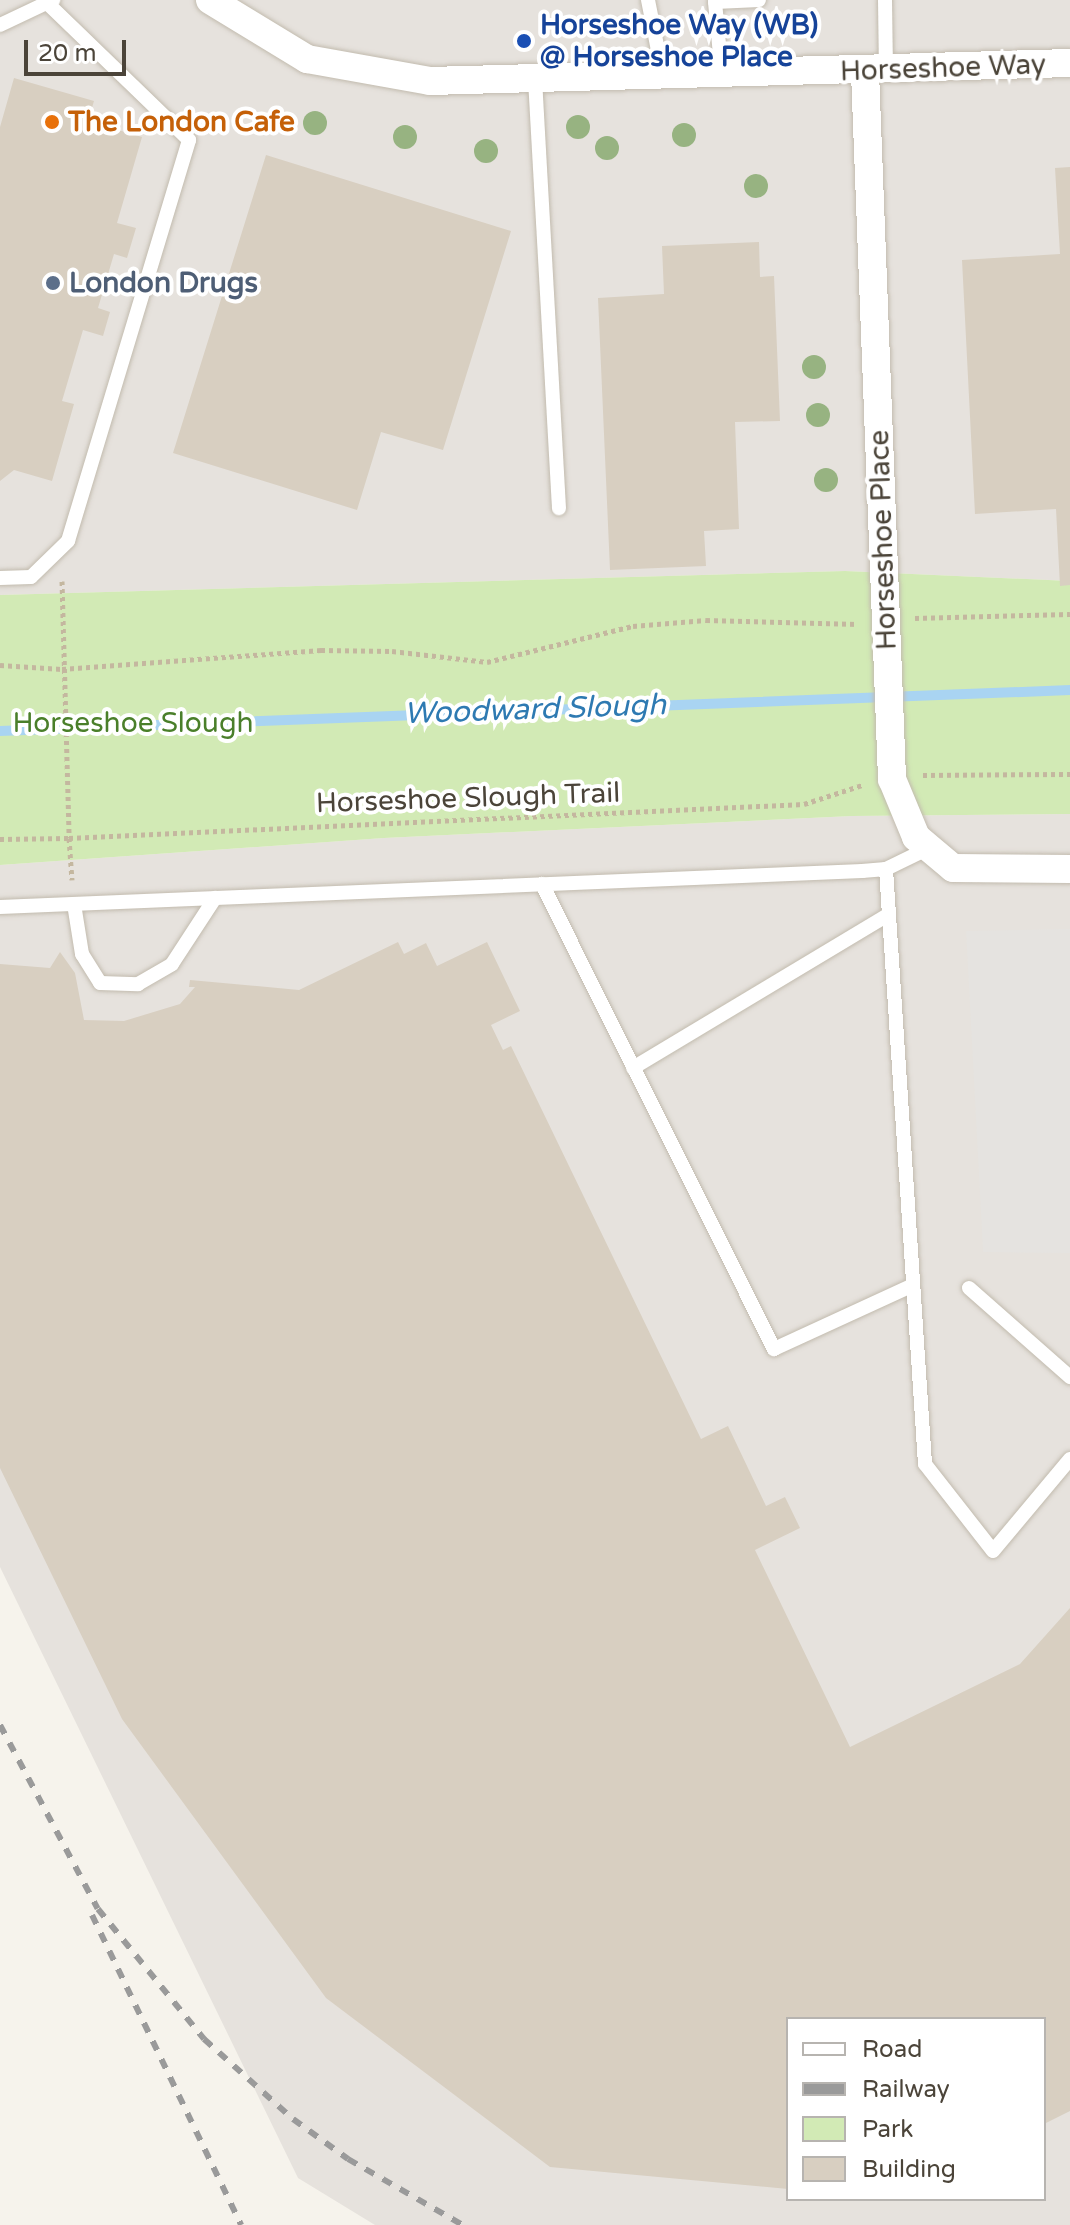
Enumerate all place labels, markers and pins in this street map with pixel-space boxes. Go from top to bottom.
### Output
place label: Horseshoe Way (WB) @ Horseshoe Place [540,8,818,74]
marker: Horseshoe Way (WB) @ Horseshoe Place [515,32,533,50]
place label: The London Cafe [68,105,295,139]
marker: The London Cafe [43,113,61,131]
place label: London Drugs [69,266,258,300]
marker: London Drugs [44,274,62,292]

